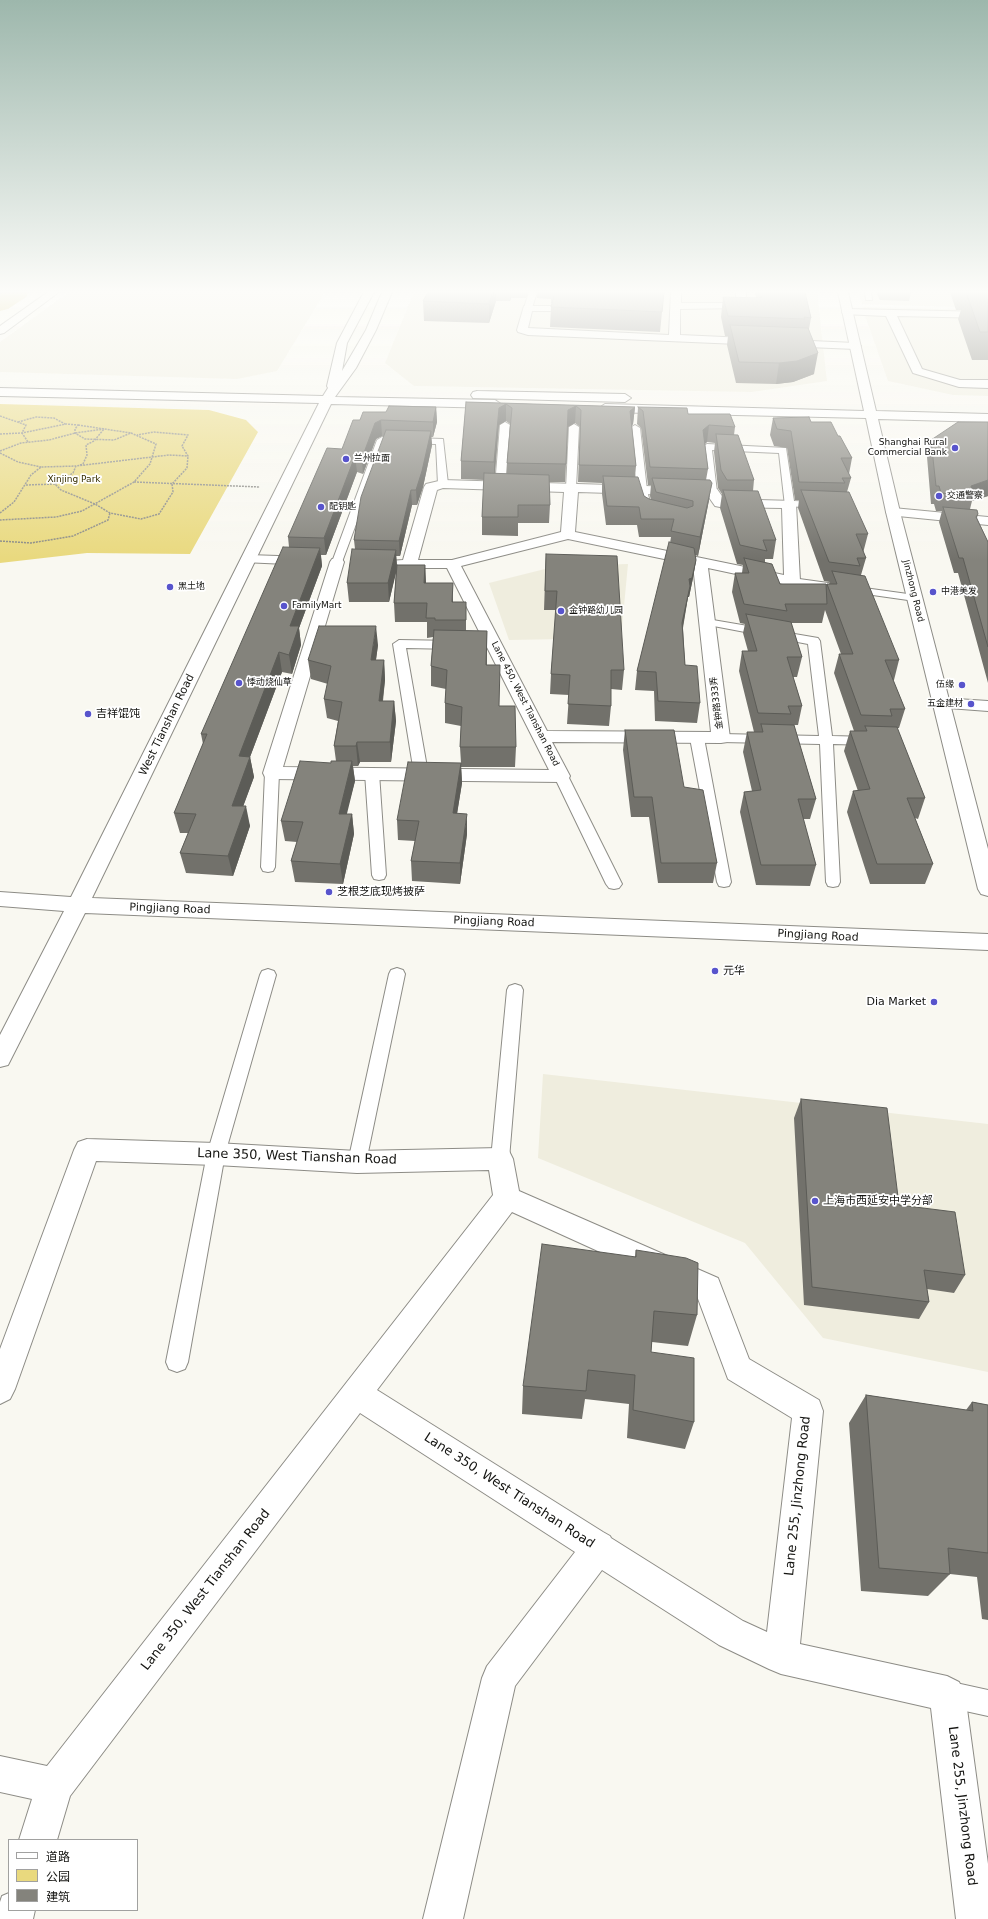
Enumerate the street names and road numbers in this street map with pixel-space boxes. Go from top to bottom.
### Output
street label: Jinzhong Road [900,559,926,623]
street label: Lane 450, West Tianshan Road [489,640,561,768]
street label: West Tianshan Road [137,672,197,778]
street label: 金钟路333弄 [708,676,726,730]
street label: Pingjiang Road [129,901,211,917]
street label: Pingjiang Road [453,914,535,930]
street label: Pingjiang Road [777,927,859,945]
street label: Lane 350, West Tianshan Road [197,1146,397,1168]
street label: Lane 255, Jinzhong Road [782,1415,814,1577]
street label: Lane 350, West Tianshan Road [421,1430,597,1552]
street label: Lane 350, West Tianshan Road [138,1506,274,1674]
street label: Lane 255, Jinzhong Road [944,1725,980,1887]

